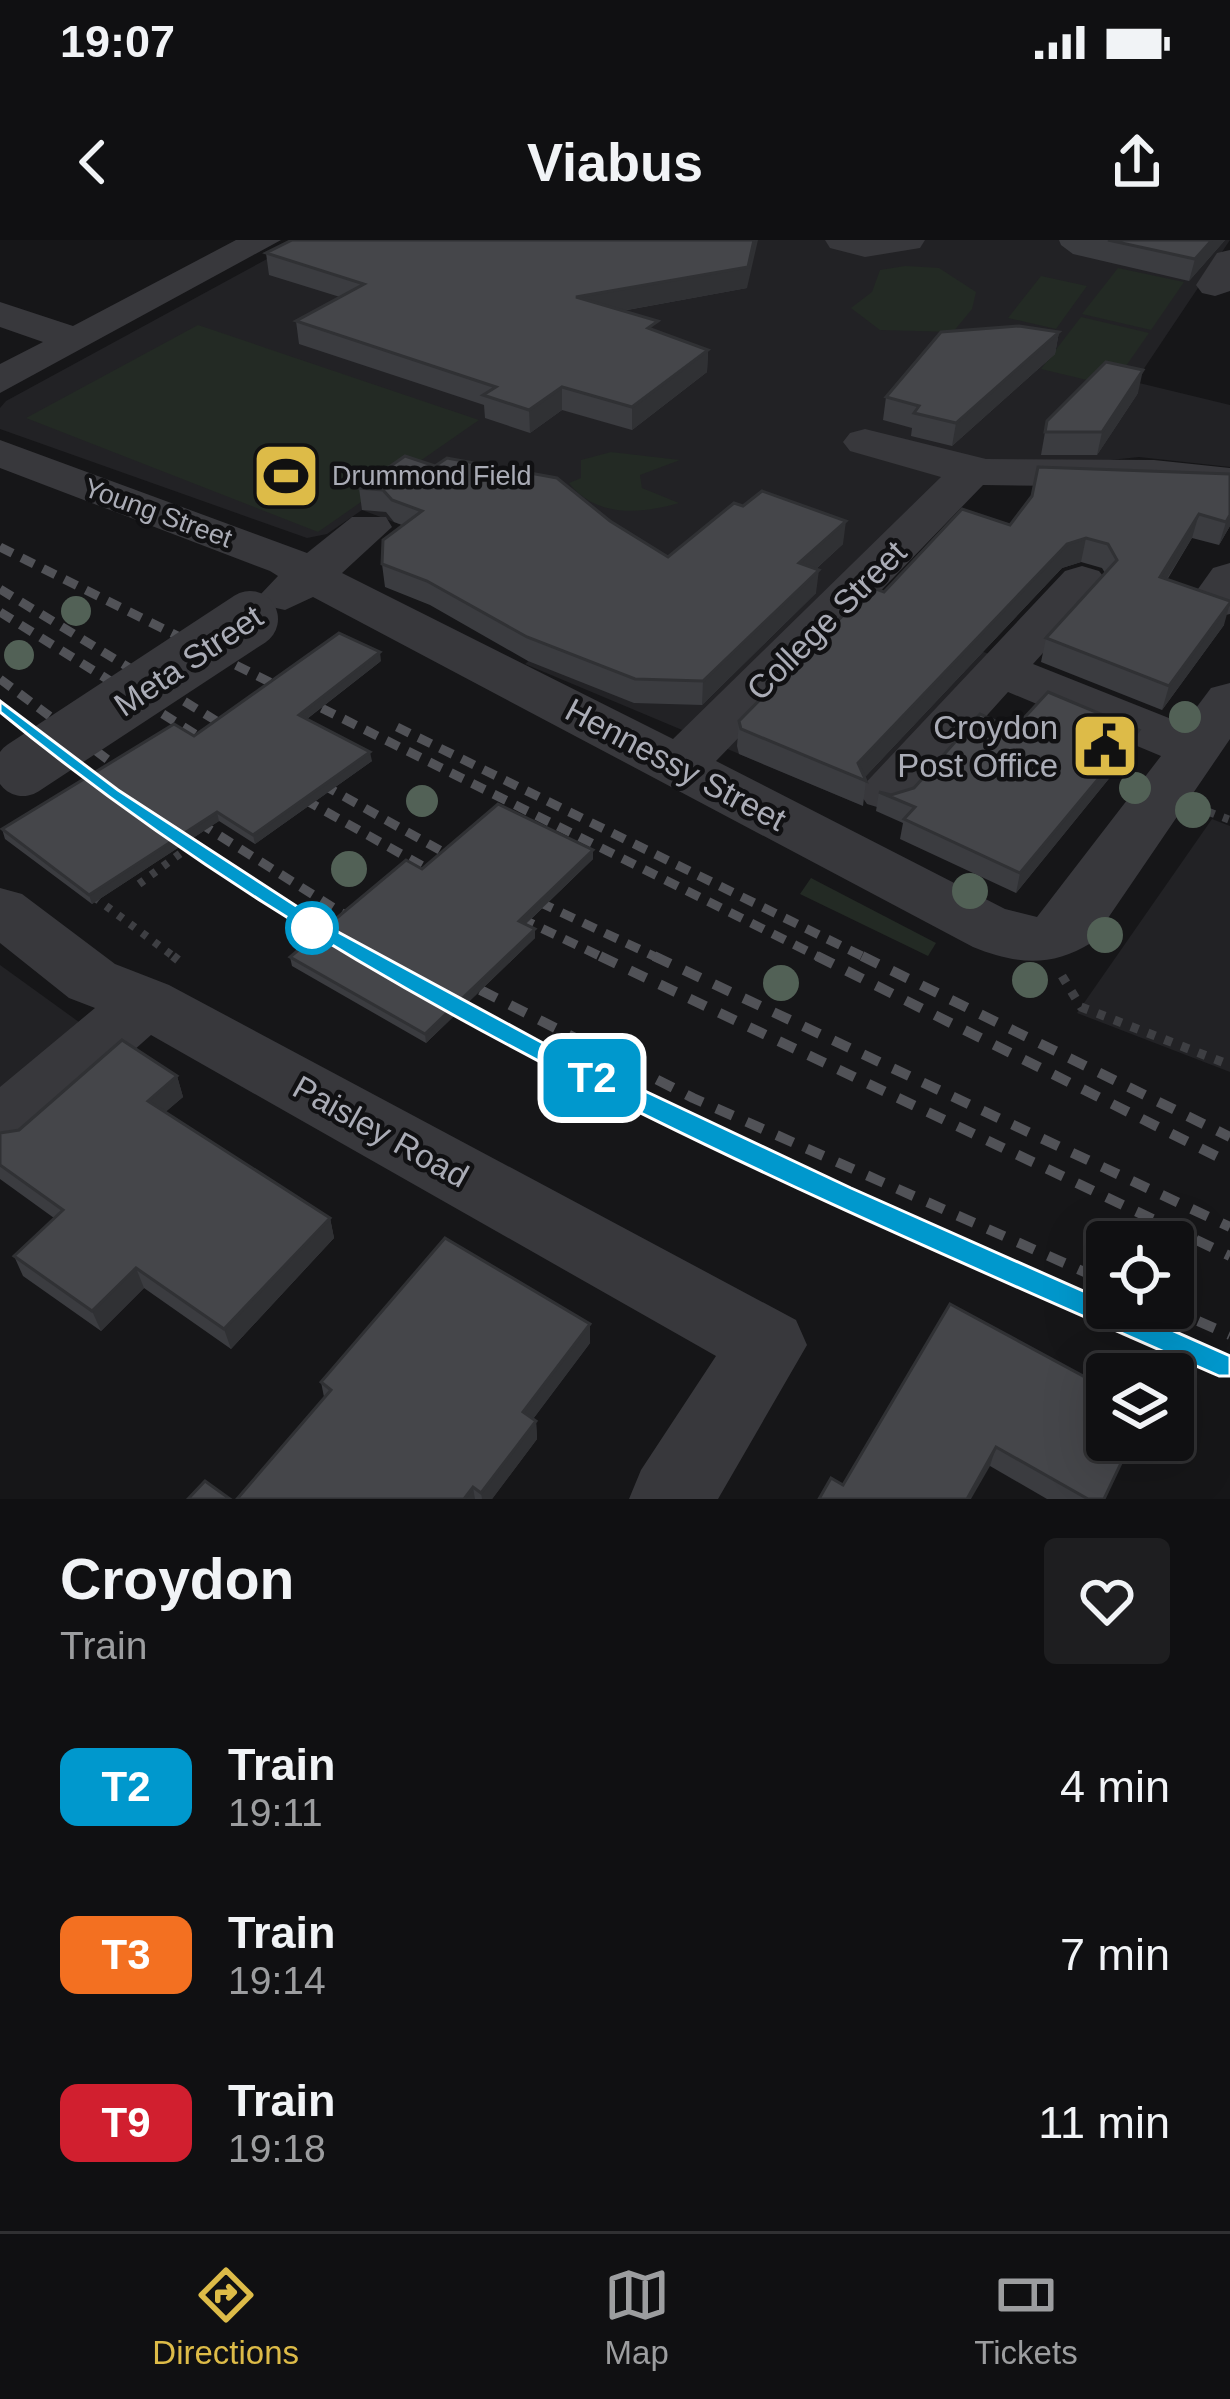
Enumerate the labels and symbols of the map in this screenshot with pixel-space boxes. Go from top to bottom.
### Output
sports icon: Drummond Field [251,441,321,511]
place label: Drummond Field [332,461,532,491]
street label: Young Street [80,472,236,554]
street label: College Street [739,533,913,707]
street label: Meta Street [107,597,269,723]
street label: Hennessy Street [559,691,792,838]
place label: Croydon Post Office [897,709,1058,784]
public building icon: Croydon Post Office [1070,711,1140,781]
unlabelled marker [287,903,337,953]
line badge: T2 [538,1039,646,1117]
street label: Paisley Road [287,1068,475,1195]

